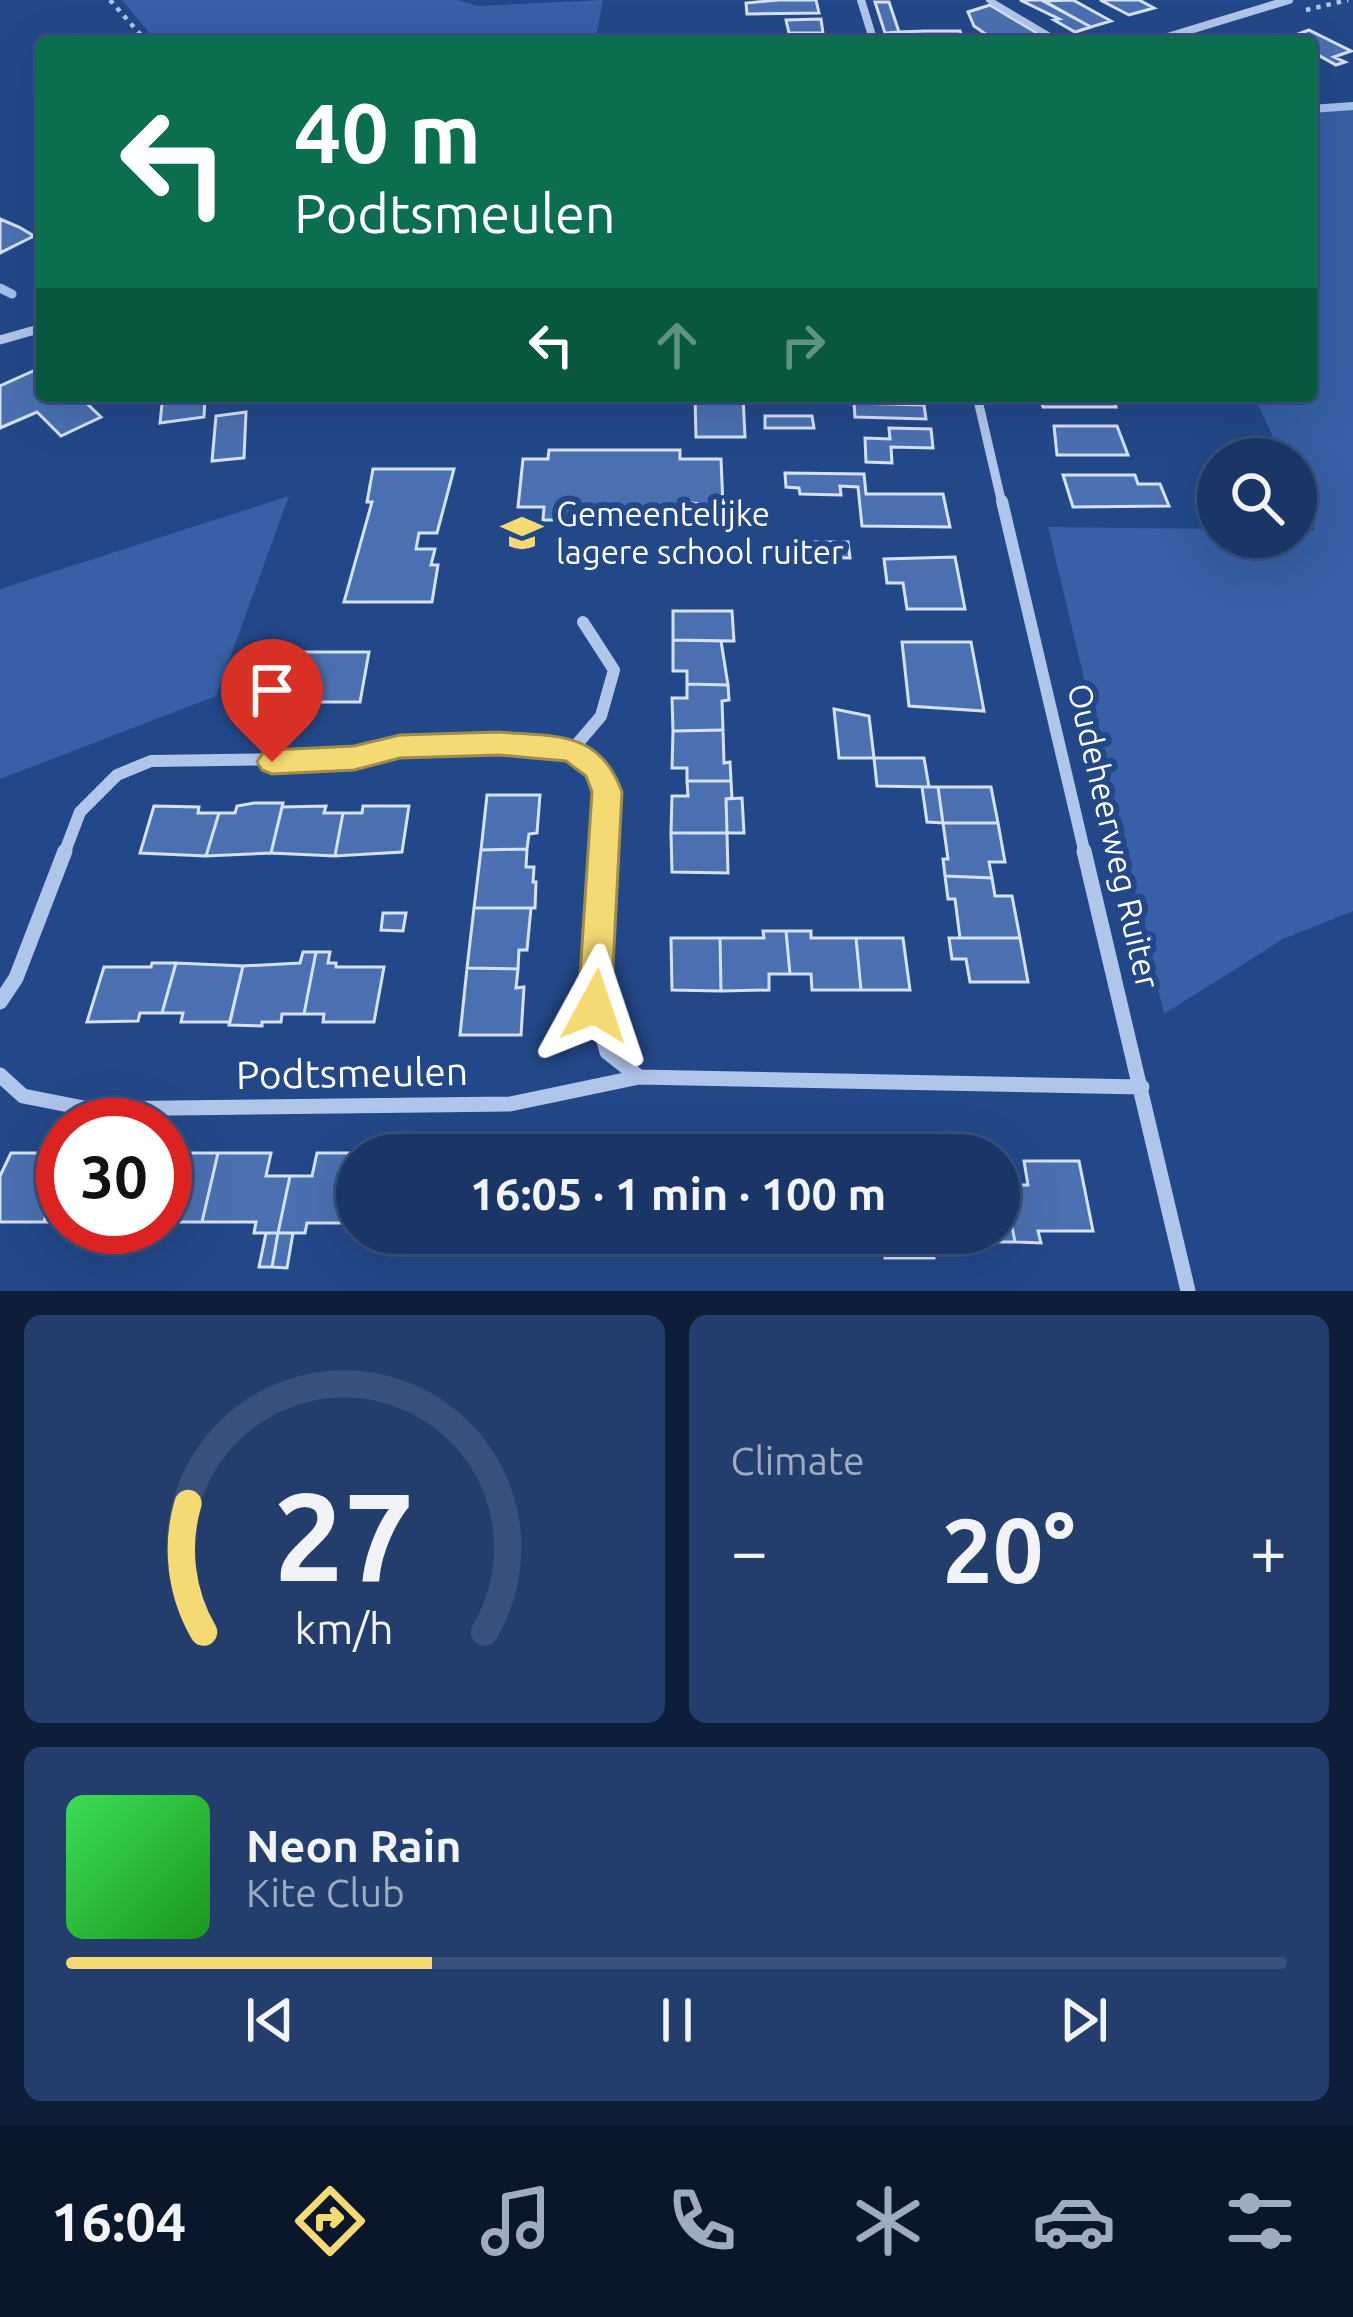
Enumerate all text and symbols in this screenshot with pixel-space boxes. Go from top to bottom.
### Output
icon: left [96,84,252,240]
text: 40 m [294,85,481,179]
text: Podtsmeulen [294,183,616,243]
icon: left [518,312,584,378]
icon: ahead [644,312,710,378]
icon: right [770,312,836,378]
map controls [1197,438,1317,558]
button: search [1197,438,1317,558]
place label: Gemeentelijke lagere school ruiter [556,495,844,570]
school or university icon: Gemeentelijke lagere school ruiter [499,510,545,556]
pin [221,639,323,762]
icon: arrive [239,657,305,723]
street label: Oudeheerweg Ruiter [1061,680,1168,992]
position arrow [532,943,658,1069]
street label: Podtsmeulen [236,1049,468,1096]
speed limit sign: 30 [36,1098,192,1254]
text: 16:05 · 1 min · 100 m [470,1168,886,1219]
text: Climate [731,1439,865,1482]
text: 27 [274,1465,415,1605]
text: 20° [942,1499,1075,1600]
text: − [731,1513,768,1587]
text: + [1250,1513,1287,1587]
text: km/h [295,1604,394,1652]
text: Neon Rain [246,1820,461,1871]
text: Kite Club [246,1871,405,1914]
icon: previous [237,1987,303,2053]
icon: pause [644,1987,710,2053]
icon: next [1051,1987,1117,2053]
icon: directions [288,2179,372,2263]
icon: music [474,2179,558,2263]
icon: phone [660,2179,744,2263]
icon: climate [846,2179,930,2263]
icon: car [1032,2179,1116,2263]
icon: filters [1218,2179,1302,2263]
text: 16:04 [51,2191,186,2251]

